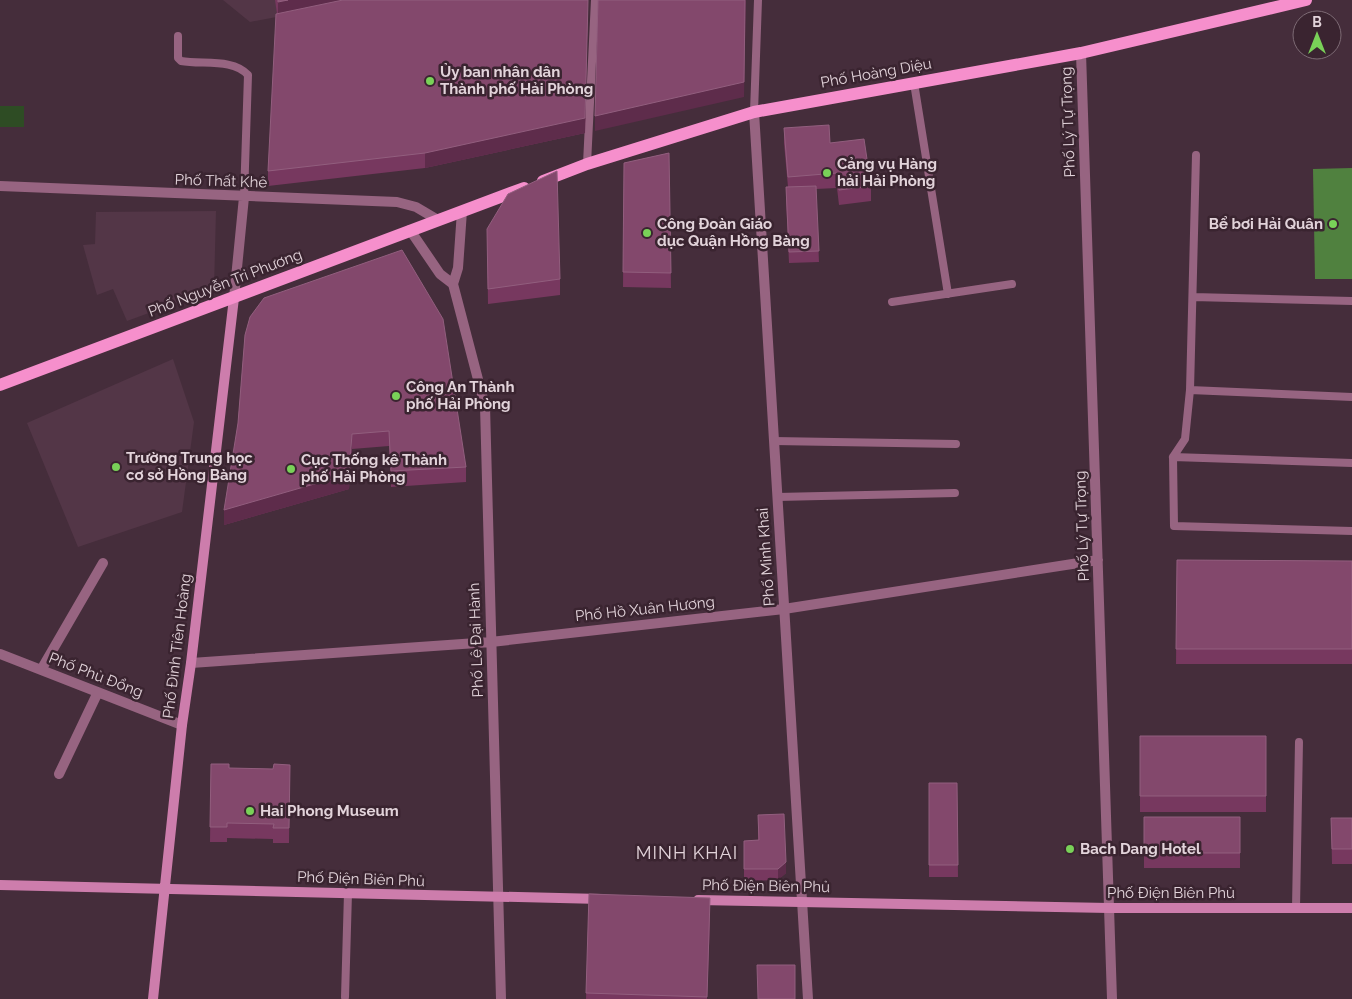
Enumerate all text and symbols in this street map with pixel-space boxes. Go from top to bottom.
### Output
north arrow [1292,10,1342,60]
text: B [1312,14,1322,30]
street label: Phố Hoàng Diệu [819,54,933,92]
place label: Ủy ban nhân dân Thành phố Hải Phòng [440,63,593,98]
street label: Phố Lý Tự Trọng [1057,66,1079,178]
marker: Ủy ban nhân dân Thành phố Hải Phòng [424,75,436,87]
place label: Cảng vụ Hàng hải Hải Phòng [837,155,937,190]
marker: Cảng vụ Hàng hải Hải Phòng [821,167,833,179]
street label: Phố Thất Khê [174,170,268,192]
place label: Công Đoàn Giáo dục Quận Hồng Bàng [657,215,810,250]
place label: Bể bơi Hải Quân [1209,215,1323,233]
marker: Bể bơi Hải Quân [1327,218,1339,230]
marker: Công Đoàn Giáo dục Quận Hồng Bàng [641,227,653,239]
street label: Phố Nguyễn Tri Phương [145,245,305,321]
place label: Công An Thành phố Hải Phòng [406,378,514,413]
marker: Công An Thành phố Hải Phòng [390,390,402,402]
place label: Trường Trung học cơ sở Hồng Bàng [126,449,253,484]
place label: Cục Thống kê Thành phố Hải Phòng [301,451,447,486]
marker: Trường Trung học cơ sở Hồng Bàng [110,461,122,473]
marker: Cục Thống kê Thành phố Hải Phòng [285,463,297,475]
street label: Phố Lý Tự Trọng [1071,470,1093,582]
street label: Phố Minh Khai [754,507,778,607]
street label: Phố Đinh Tiên Hoàng [159,573,195,719]
street label: Phố Lê Đại Hành [465,582,487,698]
street label: Phố Hồ Xuân Hương [574,593,716,625]
street label: Phố Phù Đổng [46,649,146,701]
place label: Hai Phong Museum [260,802,399,820]
marker: Hai Phong Museum [244,805,256,817]
place label: Bach Dang Hotel [1080,840,1201,858]
district label: MINH KHAI [636,842,738,863]
marker: Bach Dang Hotel [1064,843,1076,855]
street label: Phố Điện Biên Phủ [297,868,425,890]
street label: Phố Điện Biên Phủ [702,876,830,896]
street label: Phố Điện Biên Phủ [1107,884,1235,902]

